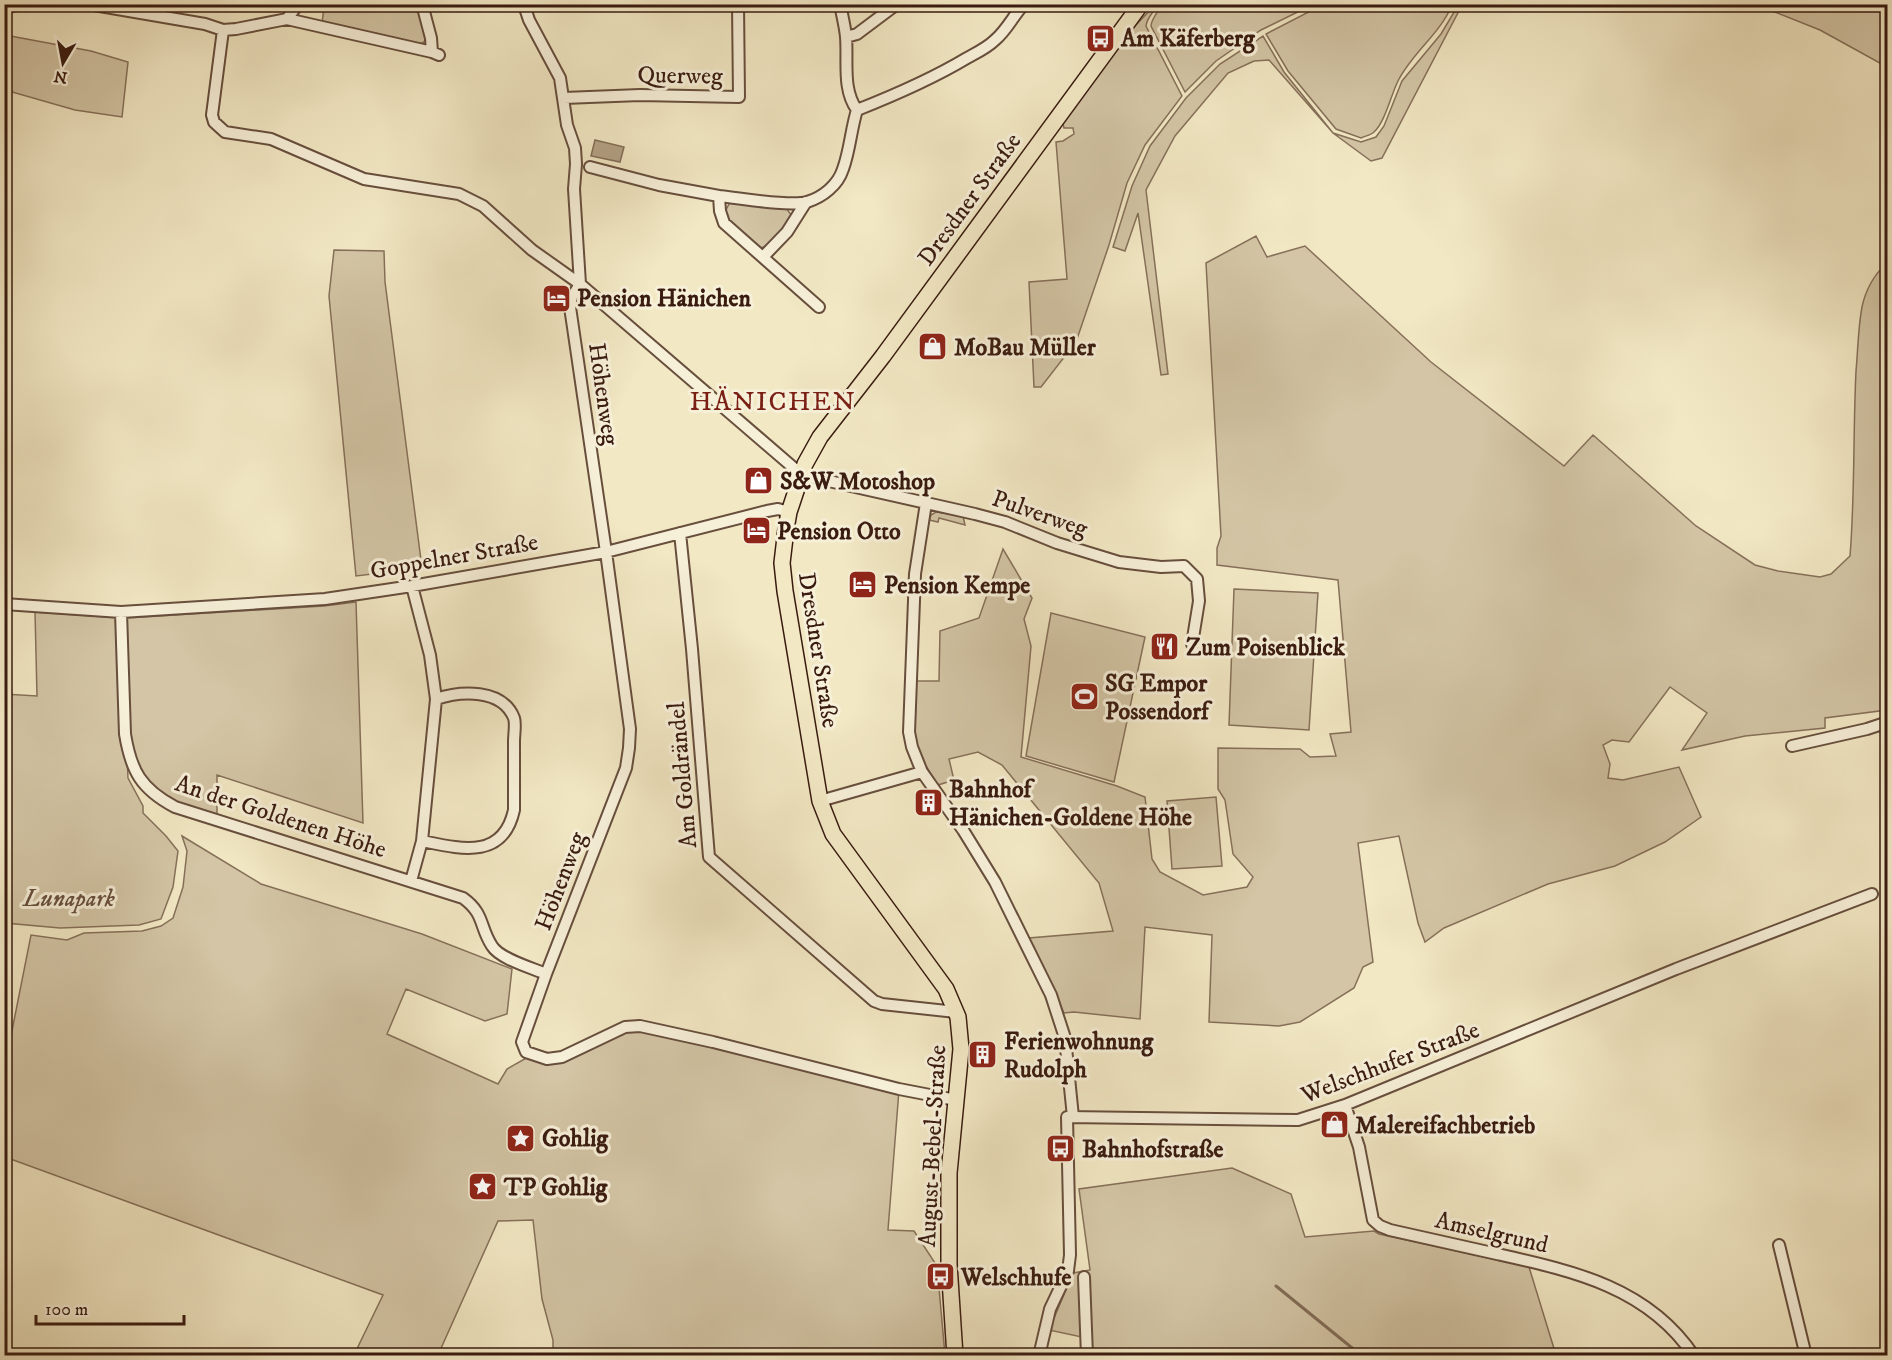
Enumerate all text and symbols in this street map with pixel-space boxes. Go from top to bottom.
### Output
bus stop icon: Am Käferberg [1084,22,1116,54]
place label: Am Käferberg [1120,24,1256,54]
north arrow [33,33,93,93]
street label: Querweg [637,60,723,92]
text: N [52,66,69,88]
street label: Dresdner Straße [912,127,1028,272]
hotel icon: Pension Hänichen [540,282,572,314]
place label: Pension Hänichen [577,284,751,314]
shop icon: MoBau Müller [917,331,949,363]
place label: MoBau Müller [954,333,1097,363]
street label: Höhenweg [581,341,625,448]
district label: HÄNICHEN [690,385,856,419]
shop icon: S&W Motoshop [743,465,775,497]
place label: S&W Motoshop [780,467,935,497]
street label: Pulverweg [988,484,1092,544]
hotel icon: Pension Otto [740,515,772,547]
place label: Pension Otto [777,517,901,547]
street label: Goppelner Straße [368,527,541,587]
hotel icon: Pension Kempe [847,569,879,601]
street label: Dresdner Straße [791,570,845,730]
place label: Pension Kempe [884,571,1030,601]
restaurant icon: Zum Poisenblick [1149,631,1181,663]
place label: Zum Poisenblick [1186,633,1346,663]
place label: SG Empor Possendorf [1105,669,1213,727]
sports icon: SG Empor Possendorf [1068,681,1100,713]
street label: Am Goldrändel [662,700,704,849]
street label: An der Goldenen Höhe [171,769,390,865]
place label: Bahnhof Hänichen-Goldene Höhe [949,775,1192,833]
building icon: Bahnhof Hänichen-Goldene Höhe [912,787,944,819]
street label: Höhenweg [528,828,594,935]
park label: Lunapark [21,884,115,914]
street label: Welschhufer Straße [1296,1015,1484,1111]
place label: Ferienwohnung Rudolph [1004,1027,1155,1085]
building icon: Ferienwohnung Rudolph [967,1039,999,1071]
street label: August-Bebel-Straße [913,1044,953,1248]
shop icon: Malereifachbetrieb [1318,1109,1350,1141]
place label: Malereifachbetrieb [1355,1111,1535,1141]
place icon: Gohlig [505,1122,537,1154]
place label: Gohlig [542,1124,609,1154]
bus stop icon: Bahnhofstraße [1045,1133,1077,1165]
place label: Bahnhofstraße [1082,1135,1224,1165]
place icon: TP Gohlig [467,1171,499,1203]
place label: TP Gohlig [503,1173,609,1203]
street label: Amselgrund [1432,1205,1551,1261]
bus stop icon: Welschhufe [924,1261,956,1293]
place label: Welschhufe [960,1263,1072,1293]
scale bar [36,1288,184,1326]
text: 100 m [45,1299,88,1321]

